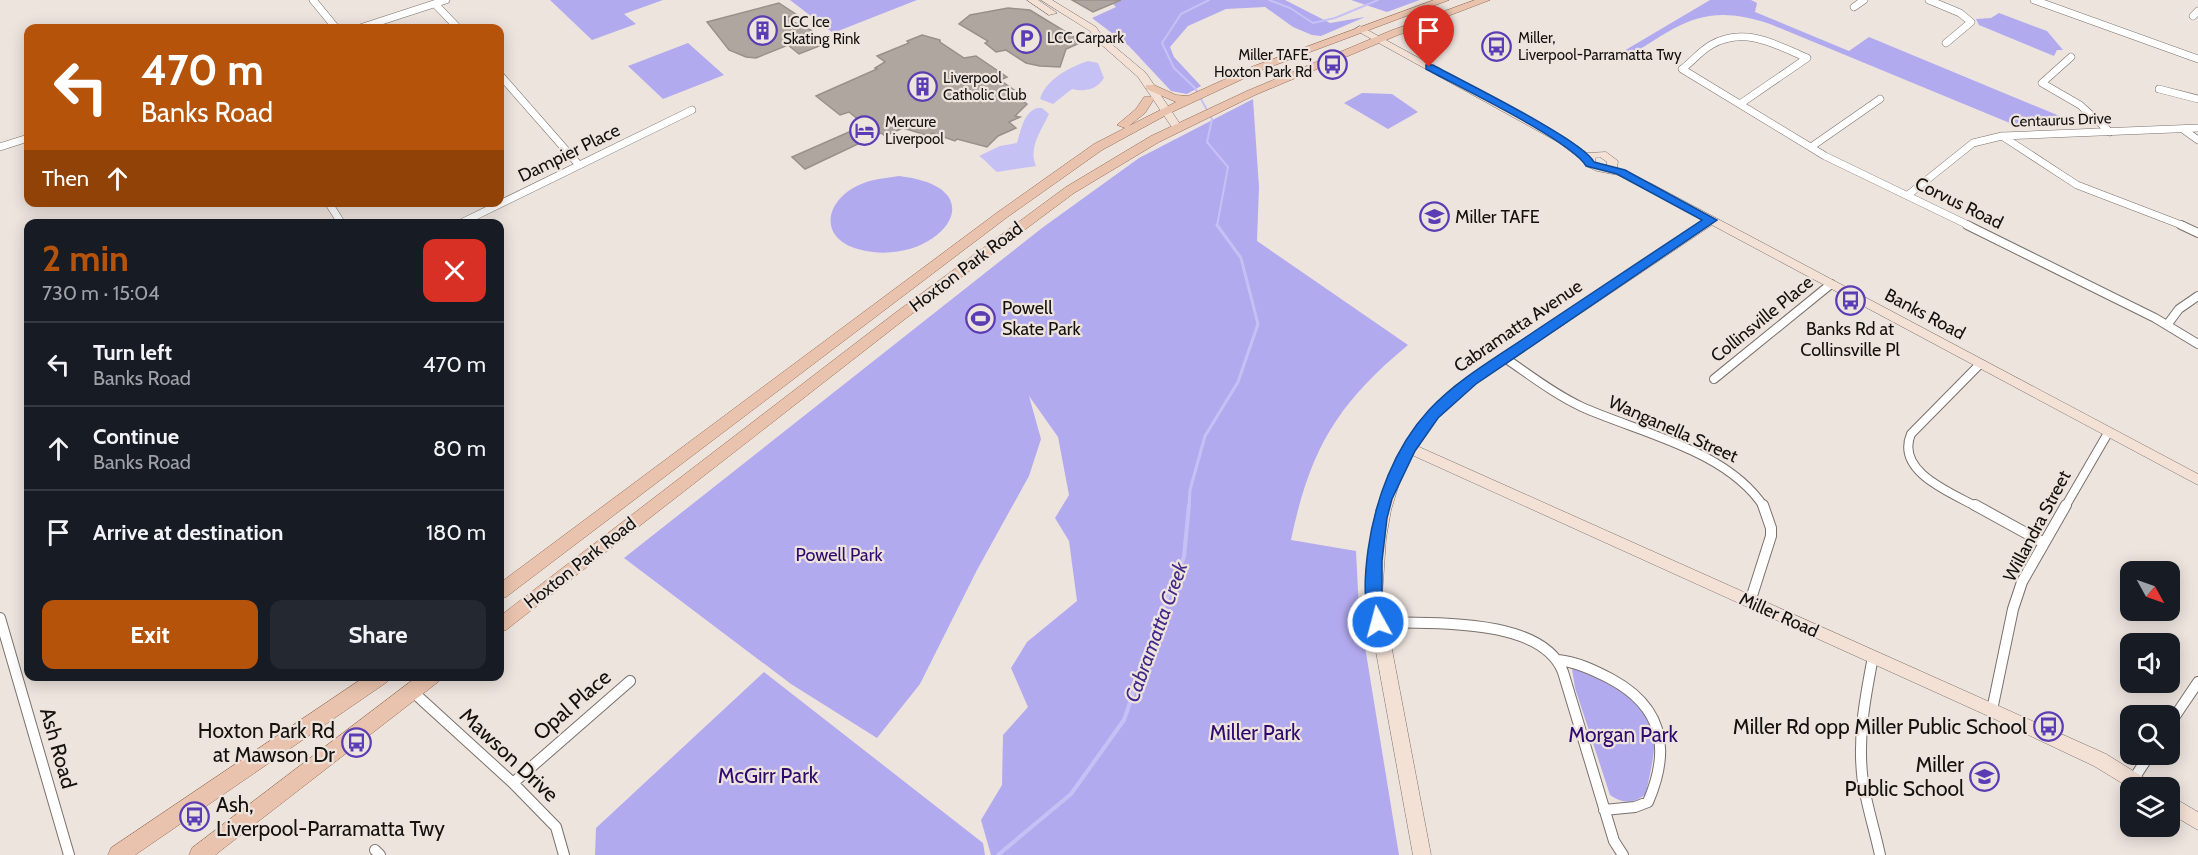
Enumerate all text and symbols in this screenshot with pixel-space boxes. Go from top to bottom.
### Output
pin [1403,5,1454,67]
place label: LCC Ice Skating Rink [783,13,860,48]
icon: arrive [1412,14,1445,47]
building icon: LCC Ice Skating Rink [746,15,778,47]
parking icon: LCC Carpark [1010,22,1042,54]
place label: LCC Carpark [1047,29,1124,47]
place label: Miller, Liverpool-Parramatta Twy [1518,29,1682,64]
bus stop icon: Miller, Liverpool-Parramatta Twy [1481,31,1513,63]
text: 470 m [141,44,264,96]
place label: Miller TAFE, Hoxton Park Rd [1214,46,1312,81]
icon: left [42,48,120,126]
bus stop icon: Miller TAFE, Hoxton Park Rd [1317,48,1349,80]
place label: Liverpool Catholic Club [943,69,1027,104]
building icon: Liverpool Catholic Club [906,71,938,103]
text: Banks Road [141,96,273,129]
street label: Centaurus Drive [2010,109,2112,131]
place label: Mercure Liverpool [885,113,944,148]
hotel icon: Mercure Liverpool [848,115,880,147]
street label: Dampier Place [515,119,623,187]
icon: ahead [101,162,134,195]
text: Then [42,165,89,192]
street label: Corvus Road [1911,172,2007,234]
school or university icon: Miller TAFE [1418,201,1450,233]
place label: Miller TAFE [1455,206,1540,228]
street label: Hoxton Park Road [905,217,1027,317]
text: 2 min [42,236,129,280]
button: close [423,239,486,302]
street label: Collinsville Place [1706,271,1818,367]
street label: Cabramatta Avenue [1450,275,1586,377]
text: 730 m · 15:04 [42,281,160,305]
bus stop icon: Banks Rd at Collinsville Pl [1834,284,1866,316]
street label: Banks Road [1881,284,1969,344]
place label: Powell Skate Park [1002,297,1081,340]
sports icon: Powell Skate Park [965,302,997,334]
place label: Banks Rd at Collinsville Pl [1800,318,1900,361]
text: Turn left [93,339,172,366]
icon: left [42,348,75,381]
text: 470 m [423,351,486,378]
text: Banks Road [93,366,191,390]
street label: Wanganella Street [1605,391,1741,467]
text: Continue [93,423,179,450]
icon: ahead [42,432,75,465]
text: 80 m [433,435,486,462]
text: Banks Road [93,450,191,474]
street label: Willandra Street [1999,467,2075,585]
street label: Hoxton Park Road [520,512,640,614]
icon: arrive [42,516,75,549]
text: Arrive at destination [93,519,283,546]
text: 180 m [426,519,486,546]
park label: Powell Park [795,544,883,566]
water label: Cabramatta Creek [1120,557,1193,705]
north arrow [2120,561,2180,621]
map controls [2120,561,2180,837]
street label: Miller Road [1736,588,1822,642]
position arrow [1346,590,1410,654]
button: Exit [42,600,258,669]
button: Share [270,600,486,669]
button: sound [2120,633,2180,693]
street label: Opal Place [528,664,616,745]
street label: Mawson Drive [455,703,564,807]
street label: Ash Road [35,704,82,791]
button: search [2120,705,2180,765]
bus stop icon: Miller Rd opp Miller Public School [2032,711,2064,743]
place label: Miller Rd opp Miller Public School [1733,714,2027,739]
place label: Hoxton Park Rd at Mawson Dr [198,718,335,767]
park label: Miller Park [1209,720,1301,745]
park label: Morgan Park [1568,722,1678,747]
bus stop icon: Hoxton Park Rd at Mawson Dr [340,727,372,759]
place label: Miller Public School [1845,752,1964,801]
school or university icon: Miller Public School [1969,761,2001,793]
park label: McGirr Park [718,763,819,788]
button: layers [2120,777,2180,837]
place label: Ash, Liverpool-Parramatta Twy [216,792,445,841]
bus stop icon: Ash, Liverpool-Parramatta Twy [179,801,211,833]

